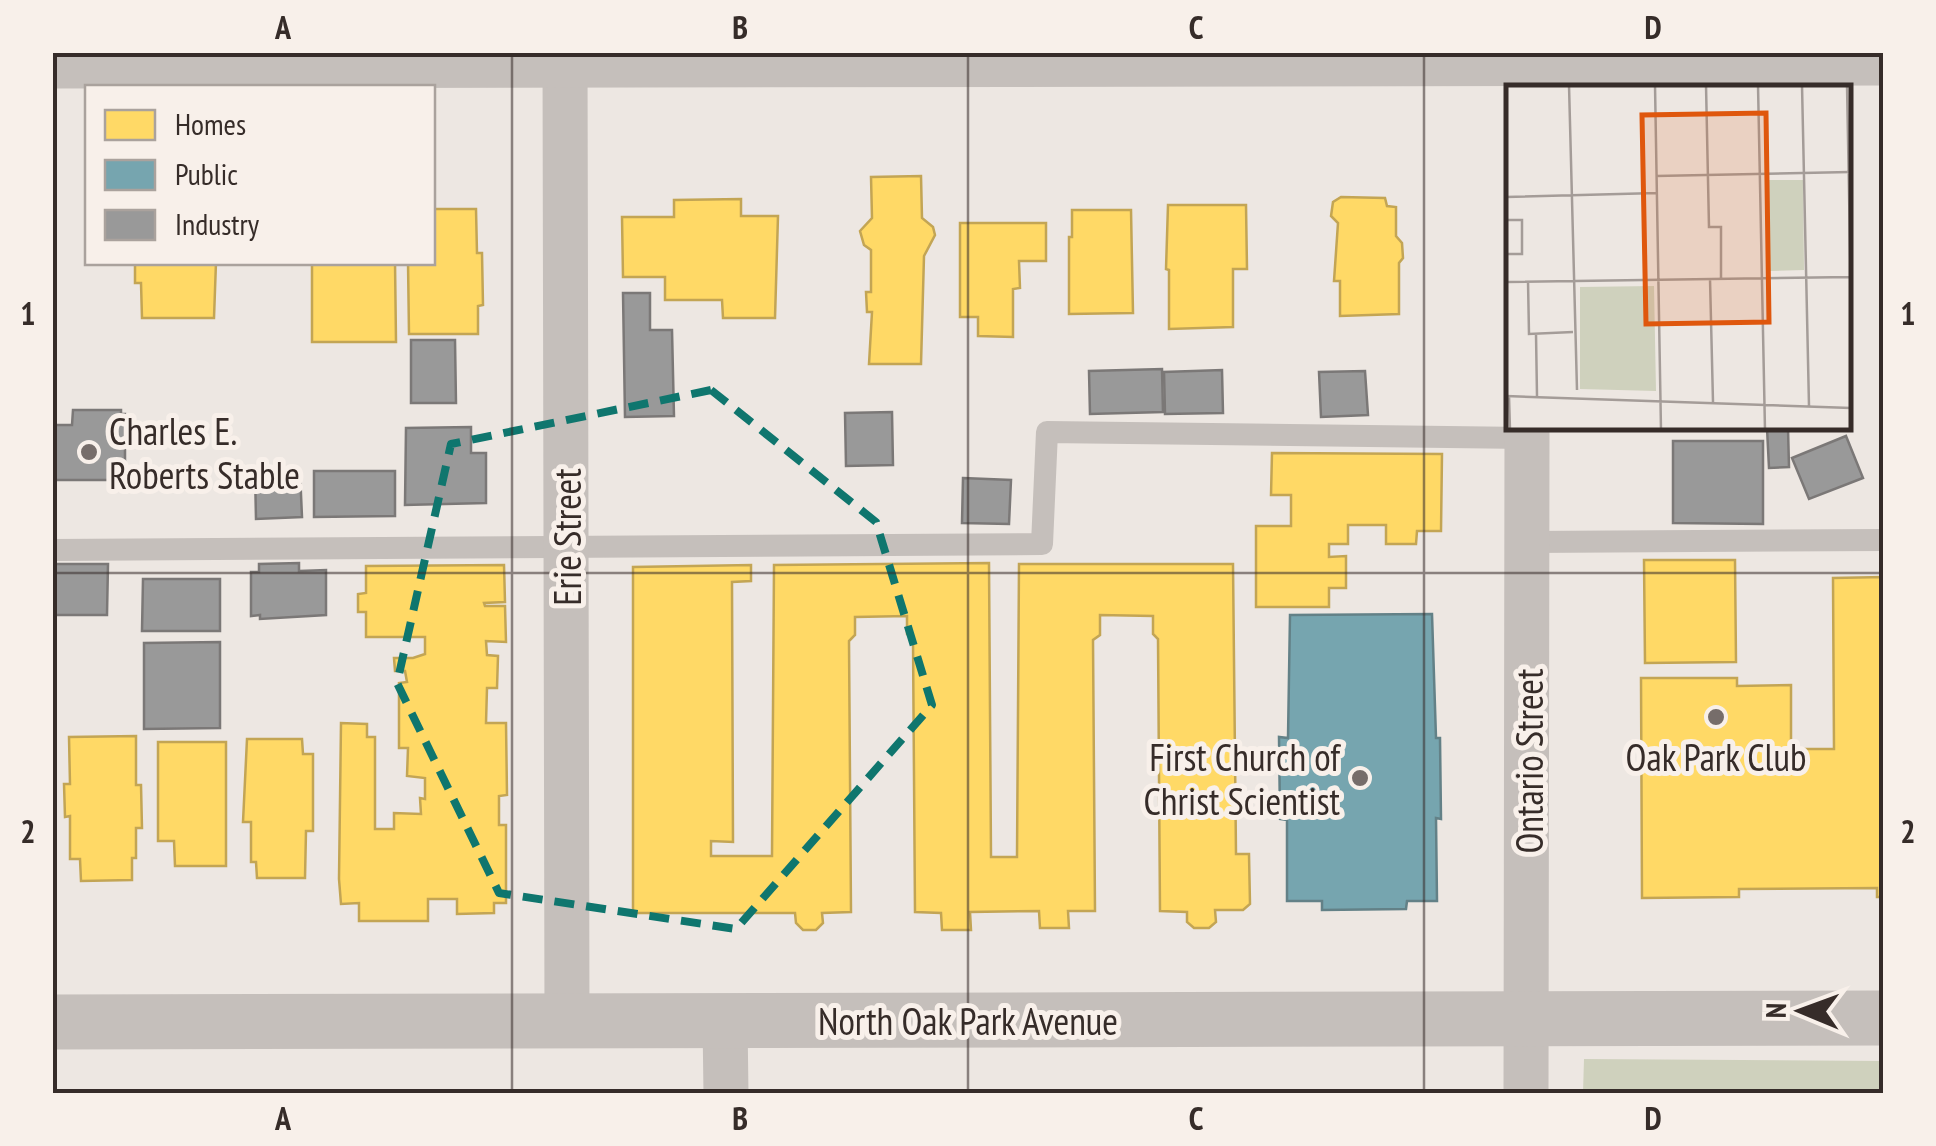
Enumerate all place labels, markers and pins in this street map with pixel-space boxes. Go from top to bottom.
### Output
place label: Charles E. Roberts Stable [109,406,300,499]
marker: Charles E. Roberts Stable [78,441,100,463]
marker: Oak Park Club [1705,706,1727,728]
place label: First Church of Christ Scientist [1143,732,1341,825]
place label: Oak Park Club [1626,732,1806,781]
marker: First Church of Christ Scientist [1349,767,1371,789]

